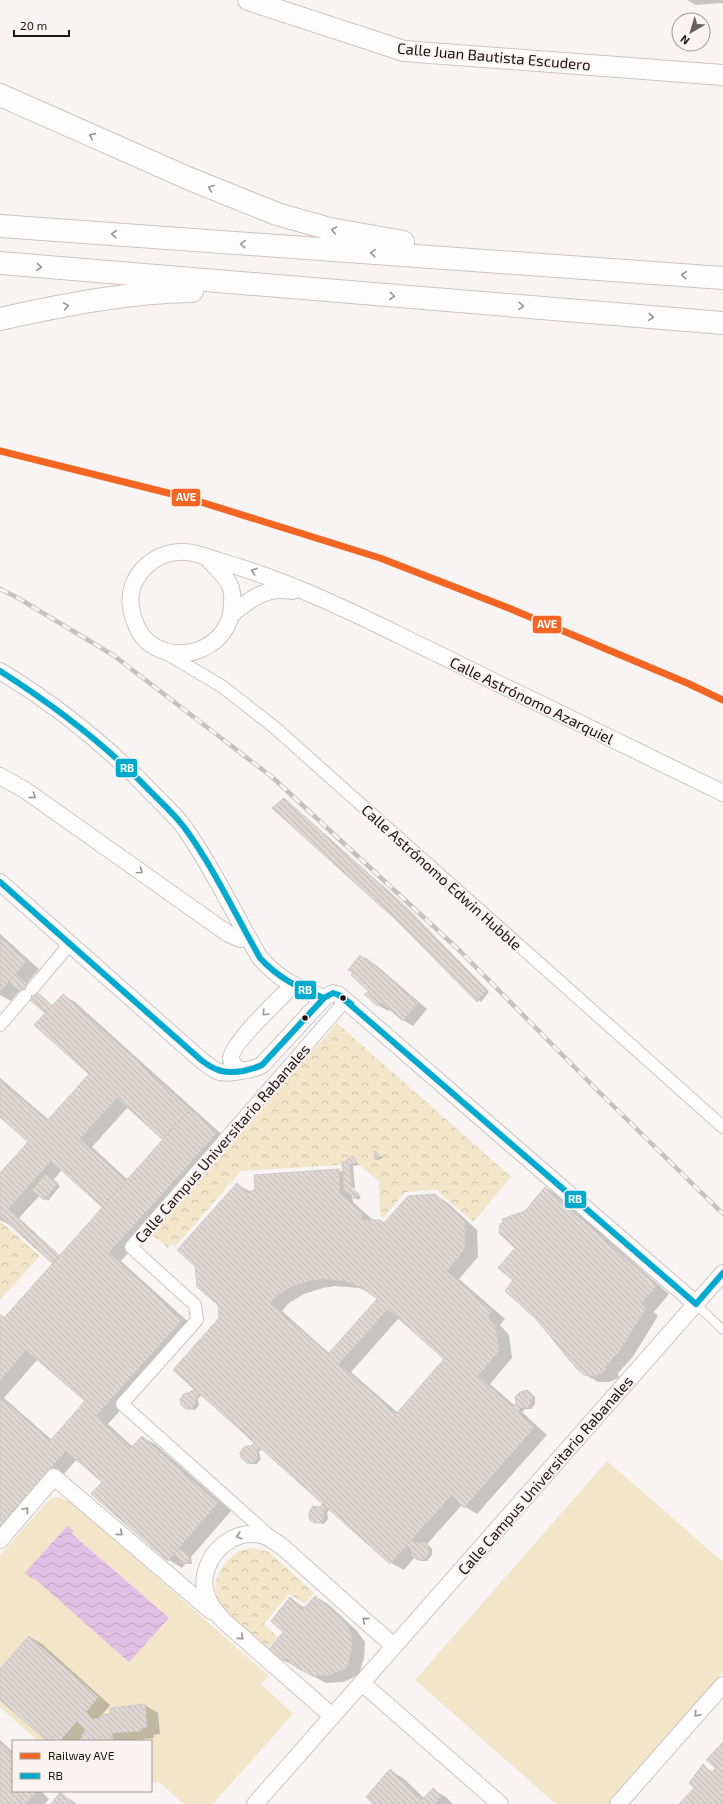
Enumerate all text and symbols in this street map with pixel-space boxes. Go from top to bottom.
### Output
scale bar [14,12,69,38]
north arrow [671,12,711,52]
text: 20 m [20,18,47,32]
text: N [677,33,692,48]
street label: Calle Juan Bautista Escudero [397,39,591,73]
one-way arrow [89,133,97,141]
one-way arrow [208,185,216,193]
one-way arrow [331,226,337,234]
one-way arrow [111,229,117,238]
one-way arrow [240,239,246,248]
one-way arrow [370,249,376,257]
one-way arrow [36,262,42,271]
one-way arrow [681,271,687,280]
one-way arrow [389,291,395,300]
one-way arrow [63,302,69,310]
one-way arrow [518,302,524,311]
one-way arrow [648,312,654,321]
line badge: AVE [171,488,201,507]
text: AVE [176,490,196,503]
one-way arrow [250,568,257,576]
line badge: AVE [532,615,562,634]
text: AVE [537,617,557,630]
street label: Calle Astrónomo Azarquiel [447,652,617,748]
line badge: RB [115,758,138,778]
text: RB [120,761,134,774]
one-way arrow [29,791,36,798]
street label: Calle Astrónomo Edwin Hubble [358,800,526,954]
one-way arrow [135,866,142,873]
line badge: RB [294,980,317,1000]
text: RB [298,983,312,996]
unlabelled marker [338,993,348,1003]
one-way arrow [262,1008,270,1016]
unlabelled marker [300,1013,310,1023]
street label: Calle Campus Universitario Rabanales [131,1040,313,1246]
line badge: RB [564,1190,587,1209]
text: RB [568,1192,582,1205]
street label: Calle Campus Universitario Rabanales [454,1372,636,1578]
one-way arrow [21,1508,28,1515]
one-way arrow [115,1528,122,1535]
one-way arrow [235,1531,242,1540]
one-way arrow [362,1618,370,1625]
one-way arrow [236,1632,244,1639]
one-way arrow [695,1709,702,1717]
legend [12,1740,152,1792]
text: Railway AVE [48,1748,115,1762]
text: RB [48,1768,63,1782]

